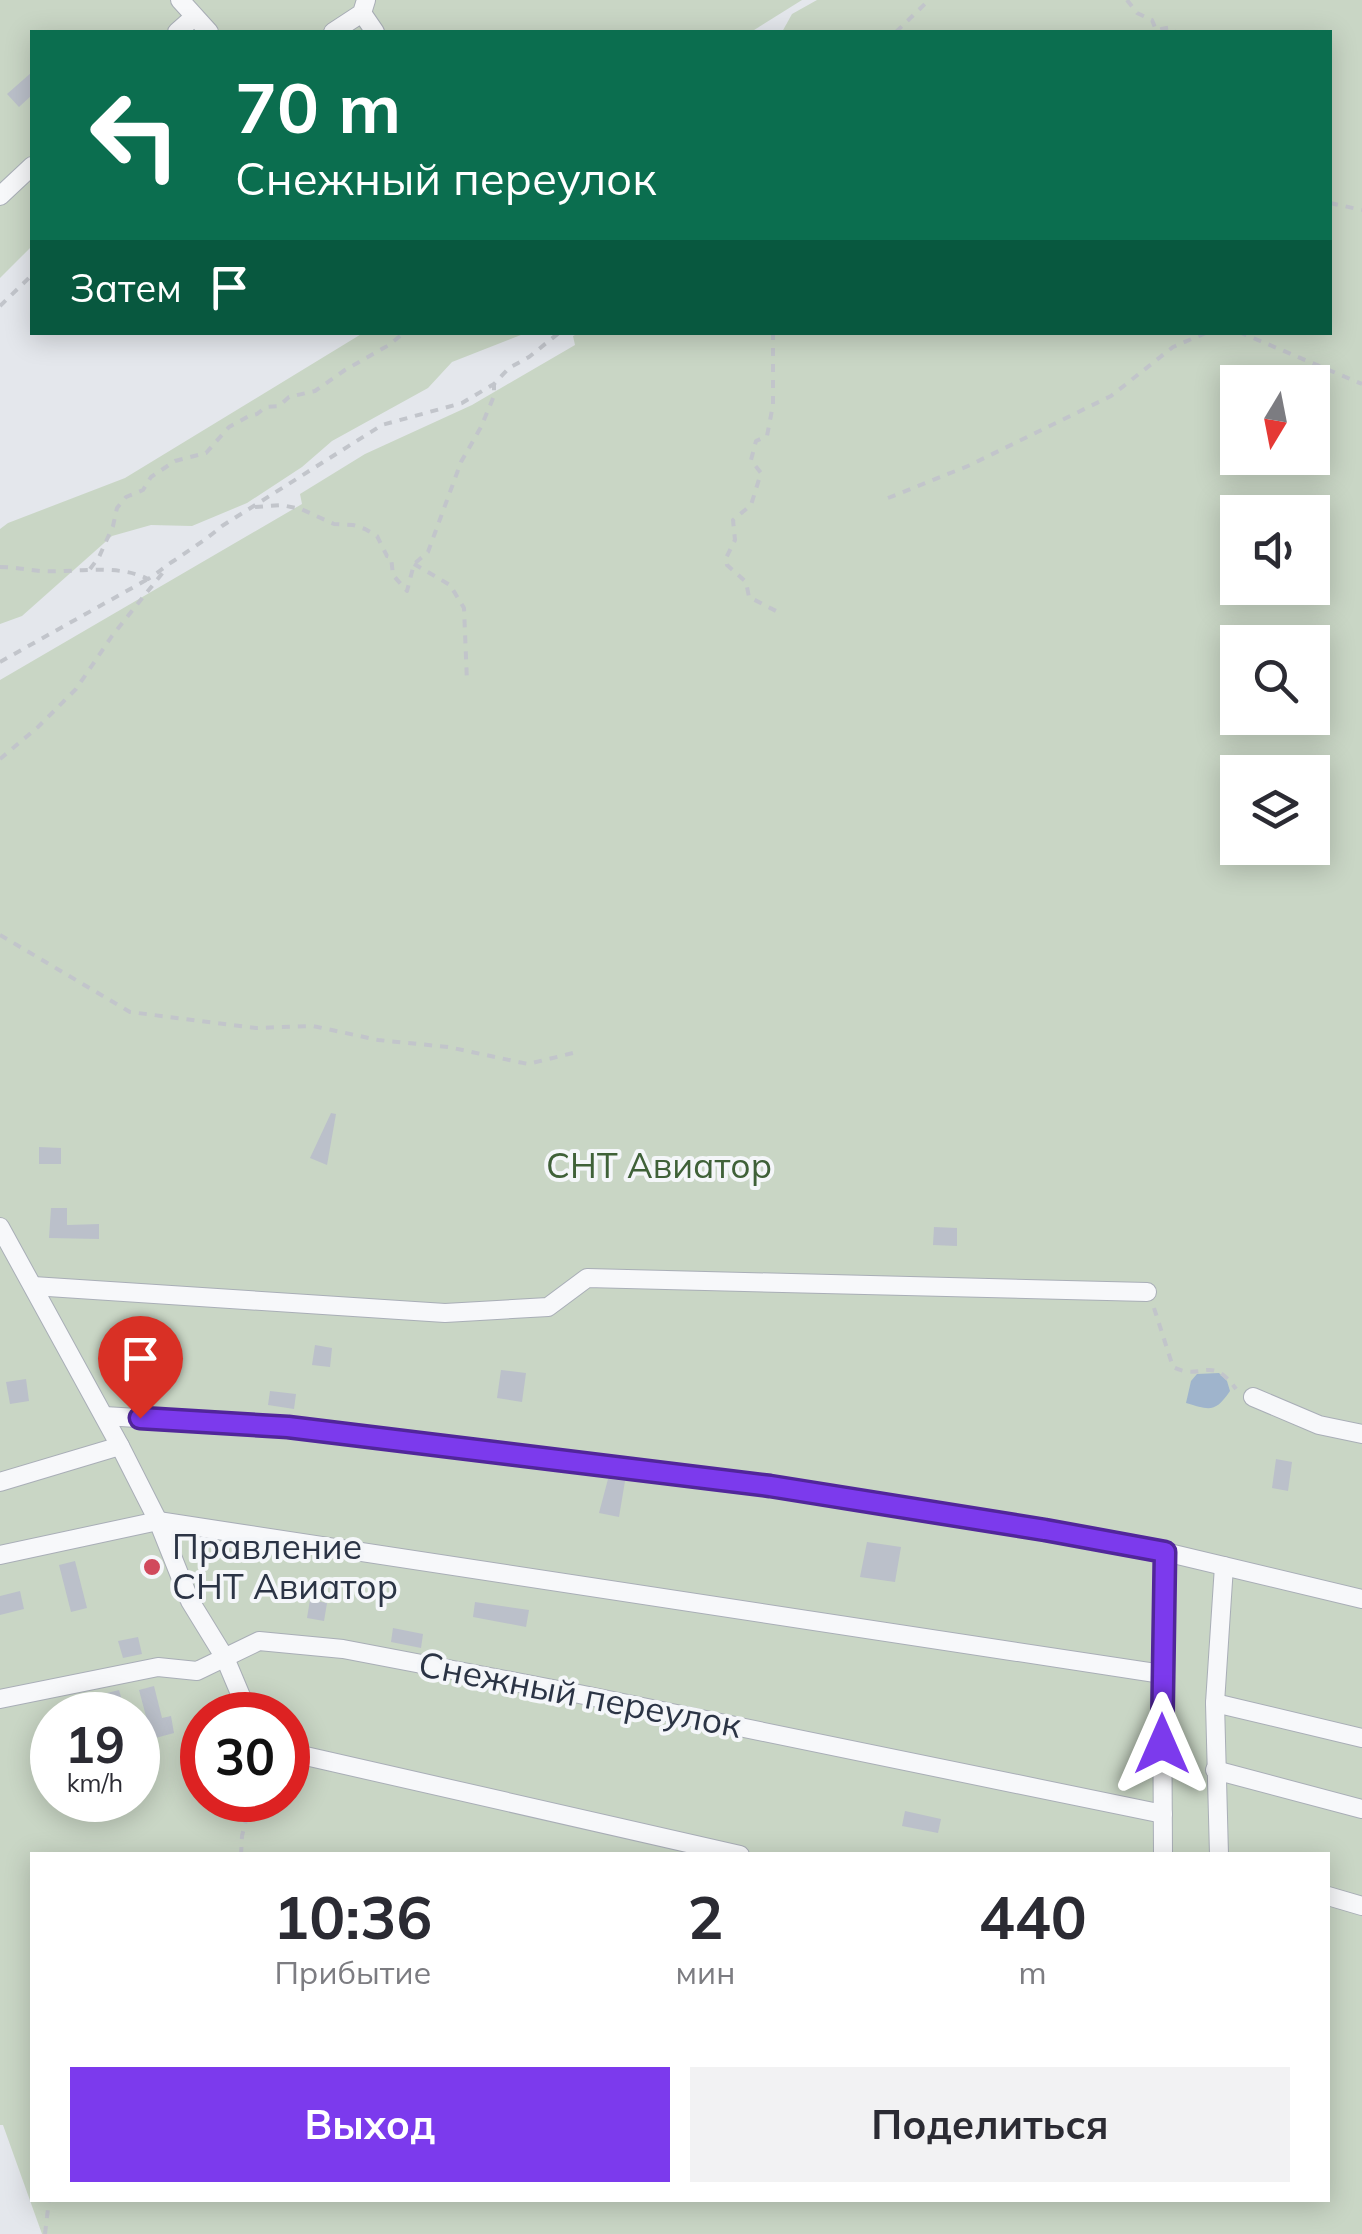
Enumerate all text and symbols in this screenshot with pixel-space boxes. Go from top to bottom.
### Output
text: 70 m [235,63,401,151]
icon: left [70,70,200,200]
text: Снежный переулок [235,150,656,206]
icon: arrive [202,260,257,315]
text: Затем [70,264,182,312]
north arrow [1220,365,1330,475]
map controls [1220,365,1330,865]
button: sound [1220,495,1330,605]
button: search [1220,625,1330,735]
button: layers [1220,755,1330,865]
park label: СНТ Авиатор [546,1143,772,1187]
pin [98,1316,183,1419]
icon: arrive [113,1331,168,1386]
place label: Правление СНТ Авиатор [172,1524,398,1608]
marker: Правление СНТ Авиатор [141,1556,163,1578]
street label: Снежный переулок [415,1641,745,1747]
speed limit sign: 30 [180,1692,310,1822]
position arrow [1110,1692,1214,1796]
text: 19 [65,1713,125,1776]
text: km/h [67,1767,123,1798]
text: 10:36 [273,1879,432,1954]
text: 2 [687,1879,723,1954]
text: 440 [979,1879,1087,1954]
text: Прибытие [274,1952,431,1992]
text: мин [676,1952,735,1992]
text: m [1019,1952,1047,1992]
button: Выход [70,2067,670,2182]
button: Поделиться [690,2067,1290,2182]

